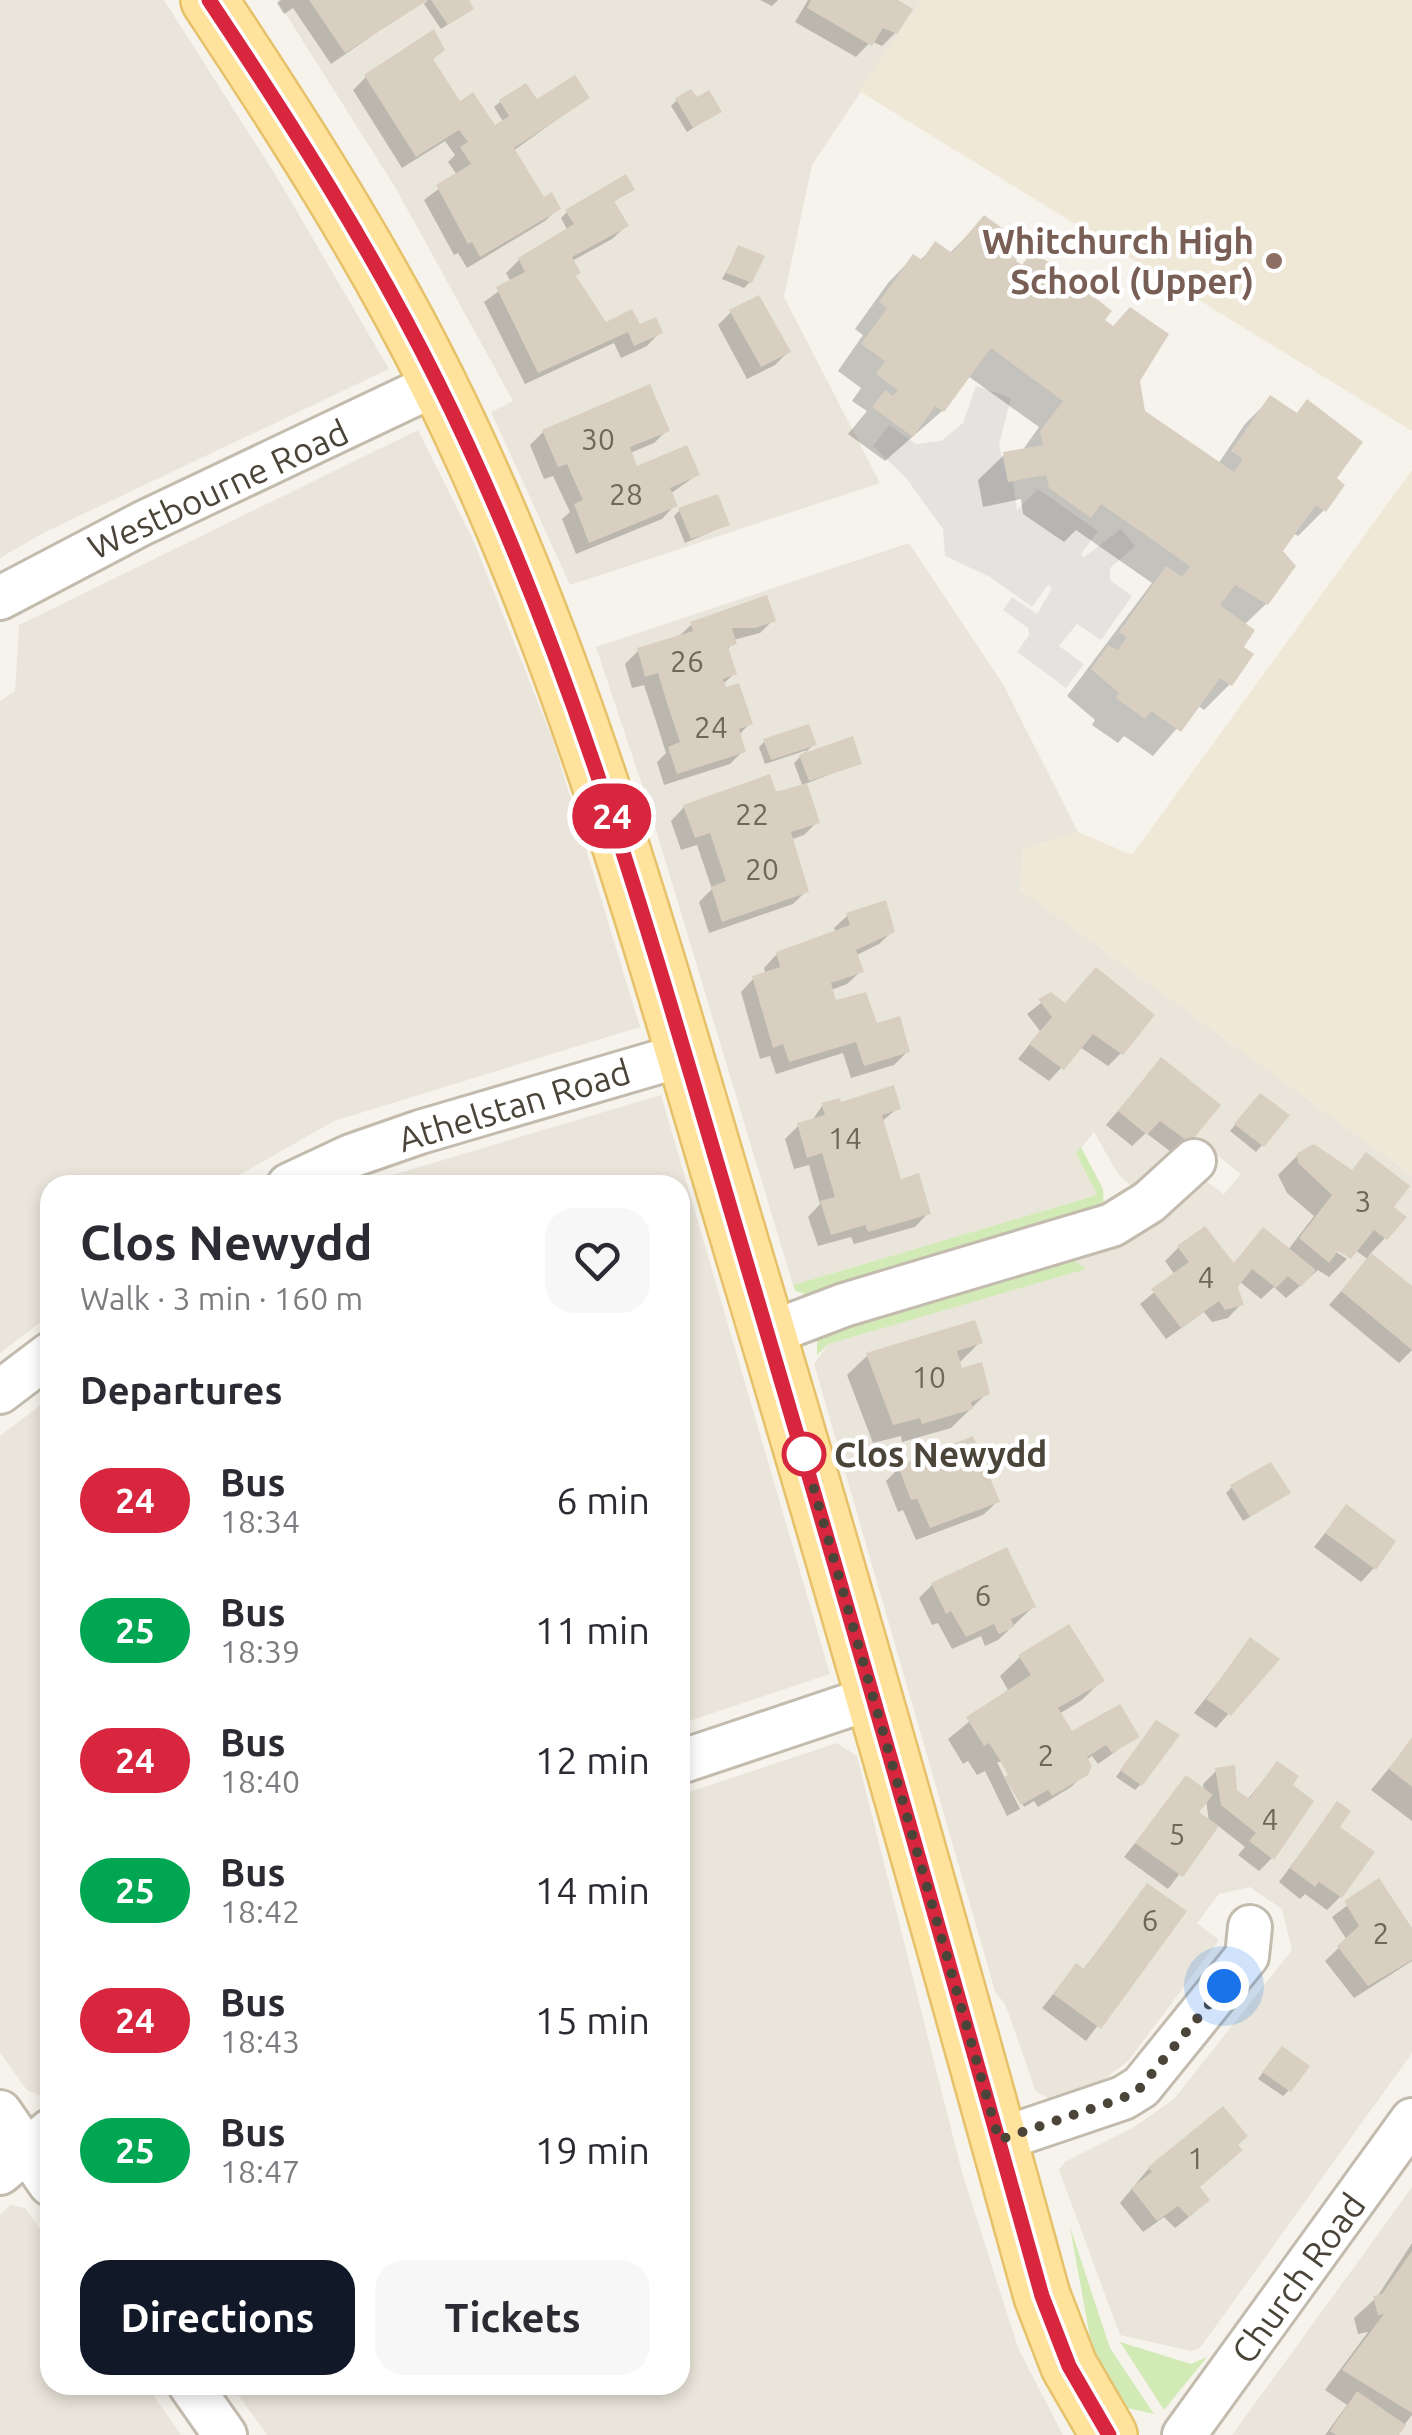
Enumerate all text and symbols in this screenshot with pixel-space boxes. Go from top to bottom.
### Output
place label: Whitchurch High School (Upper) [982,221,1254,301]
marker: Whitchurch High School (Upper) [1263,250,1285,272]
street label: Westbourne Road [82,411,354,567]
house number: 30 [581,422,615,456]
house number: 28 [609,477,643,511]
house number: 26 [670,644,704,678]
house number: 24 [694,710,728,744]
line badge: 24 [567,784,657,848]
text: 24 [592,796,632,836]
house number: 22 [735,797,769,831]
house number: 20 [745,852,779,886]
street label: Athelstan Road [393,1051,635,1159]
house number: 14 [828,1121,862,1155]
house number: 3 [1355,1184,1371,1218]
button: heart [545,1208,650,1313]
text: Clos Newydd [80,1215,373,1269]
house number: 4 [1198,1260,1214,1294]
text: Walk · 3 min · 160 m [80,1280,363,1316]
house number: 10 [912,1360,946,1394]
text: Departures [80,1369,282,1411]
marker: Clos Newydd [783,1433,825,1475]
place label: Clos Newydd [834,1434,1047,1474]
text: Bus [220,1461,285,1503]
text: 6 min [556,1479,650,1521]
text: 24 [115,1480,155,1520]
text: 18:34 [220,1503,300,1539]
house number: 6 [975,1578,991,1612]
text: Bus [220,1591,285,1633]
text: 11 min [535,1609,650,1651]
text: 25 [115,1610,155,1650]
text: 18:39 [220,1633,300,1669]
text: Bus [220,1721,285,1763]
house number: 2 [1038,1738,1054,1772]
text: 12 min [535,1739,650,1781]
text: 24 [115,1740,155,1780]
text: 18:40 [220,1763,300,1799]
house number: 4 [1262,1802,1278,1836]
house number: 5 [1169,1817,1185,1851]
text: Bus [220,1851,285,1893]
text: 14 min [535,1869,650,1911]
text: 25 [115,1870,155,1910]
text: 18:42 [220,1893,300,1929]
house number: 6 [1142,1903,1158,1937]
house number: 2 [1373,1916,1389,1950]
your location [1199,1961,1249,2011]
text: Bus [220,1981,285,2023]
text: 15 min [535,1999,650,2041]
text: 24 [115,2000,155,2040]
text: 18:43 [220,2023,300,2059]
text: Bus [220,2111,285,2153]
text: 19 min [535,2129,650,2171]
text: 25 [115,2130,155,2170]
house number: 1 [1188,2141,1204,2175]
text: 18:47 [220,2153,300,2189]
street label: Church Road [1223,2186,1373,2370]
button: Directions [80,2260,355,2375]
button: Tickets [375,2260,650,2375]

